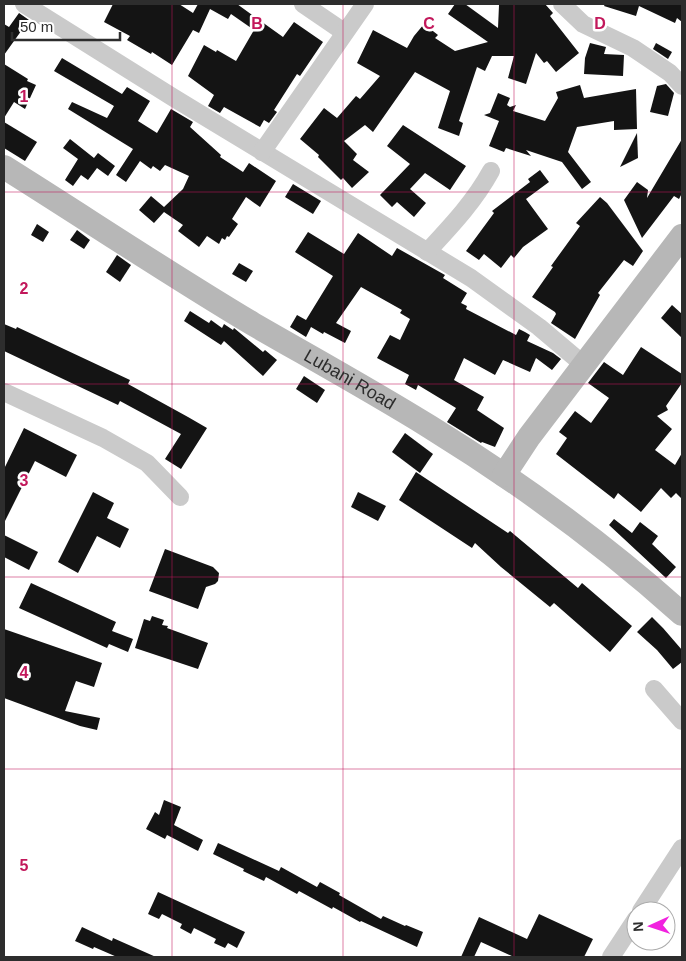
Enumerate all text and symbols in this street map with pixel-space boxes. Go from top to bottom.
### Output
scale bar [12,10,120,42]
text: B [251,15,263,32]
text: C [423,15,435,32]
text: D [594,15,606,32]
text: 50 m [20,18,53,35]
text: 1 [20,88,29,105]
text: 2 [20,280,29,297]
street label: Lubani Road [301,345,399,414]
text: 3 [20,472,29,489]
text: 4 [20,664,29,681]
text: 5 [20,857,29,874]
north arrow [626,901,676,951]
text: N [630,921,646,932]

